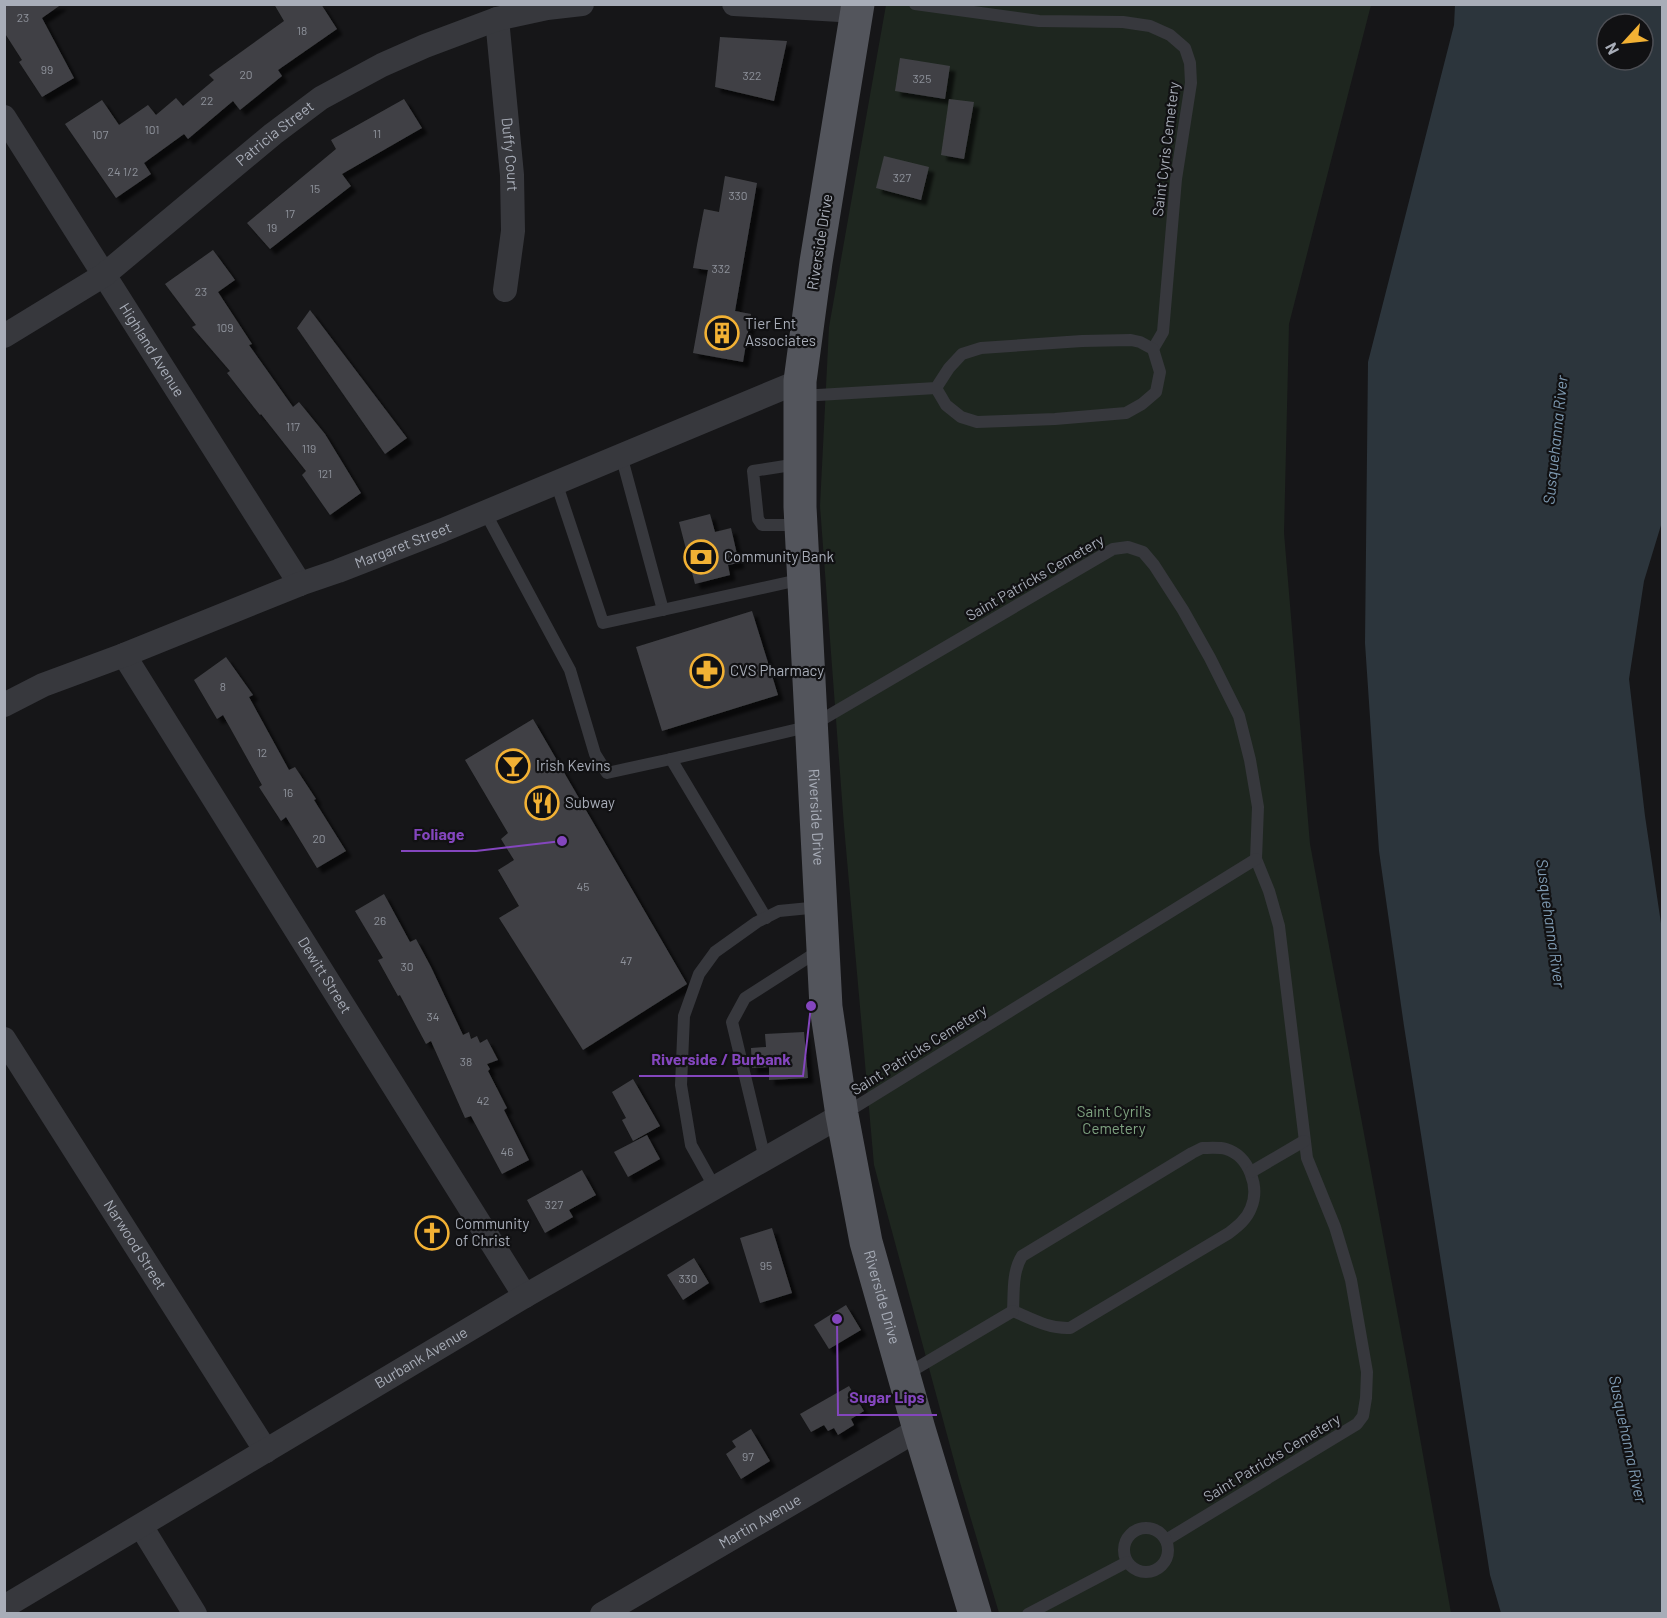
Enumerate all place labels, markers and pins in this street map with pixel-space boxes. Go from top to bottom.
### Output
place label: Tier Ent Associates [745,314,816,349]
building icon: Tier Ent Associates [704,315,740,351]
bank icon: Community Bank [683,539,719,575]
place label: Community Bank [724,547,834,565]
pharmacy icon: CVS Pharmacy [689,653,725,689]
place label: CVS Pharmacy [730,661,824,679]
bar icon: Irish Kevins [495,748,531,784]
place label: Irish Kevins [536,756,610,774]
restaurant icon: Subway [524,785,560,821]
place label: Subway [565,793,615,811]
callout: Foliage [401,817,476,851]
callout: Riverside / Burbank [639,1042,803,1076]
place label: Community of Christ [455,1214,529,1249]
church icon: Community of Christ [414,1215,450,1251]
callout: Sugar Lips [838,1381,937,1415]

